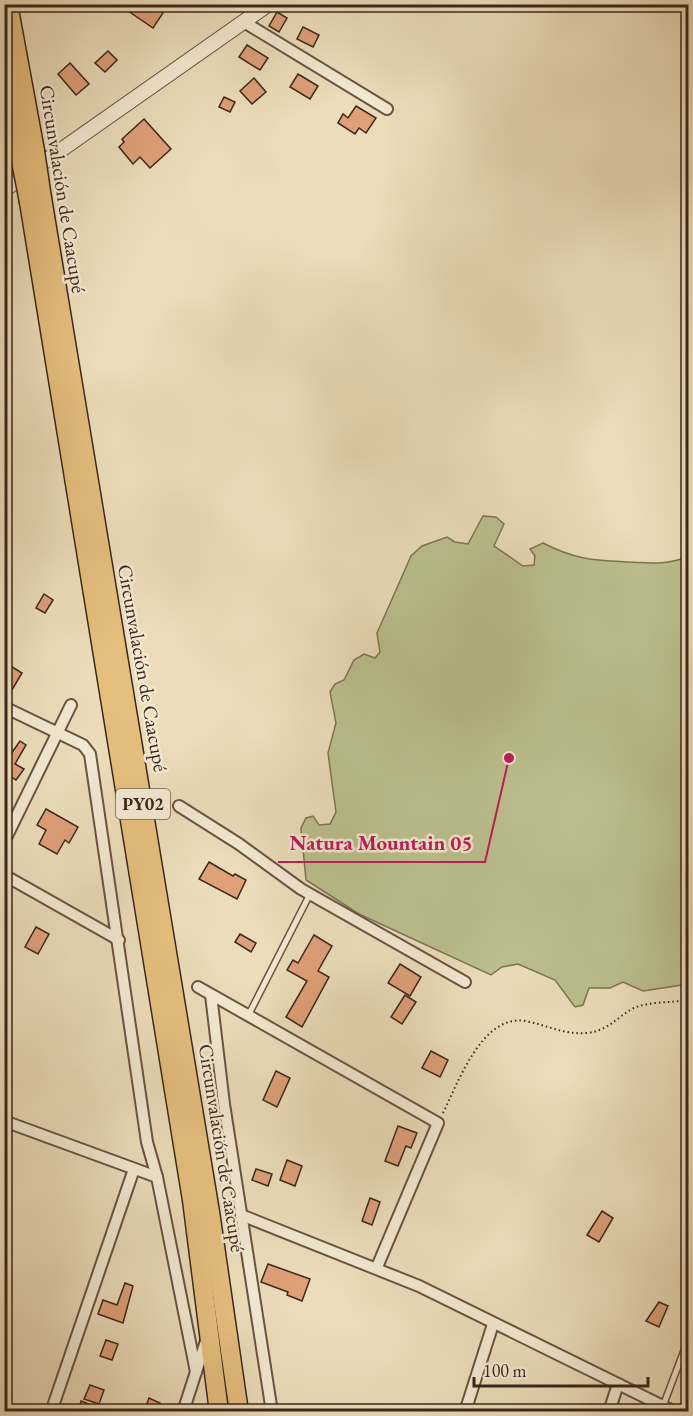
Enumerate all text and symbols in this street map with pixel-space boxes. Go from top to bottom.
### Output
street label: Circunvalación de Caacupé [34,83,92,295]
street label: Circunvalación de Caacupé [112,562,174,774]
road number: PY02 [116,789,170,819]
callout: Natura Mountain 05 [278,823,485,862]
text: Natura Mountain 05 [289,829,473,856]
street label: Circunvalación de Caacupé [193,1042,251,1254]
scale bar [474,1350,648,1388]
text: 100 m [483,1359,527,1382]

